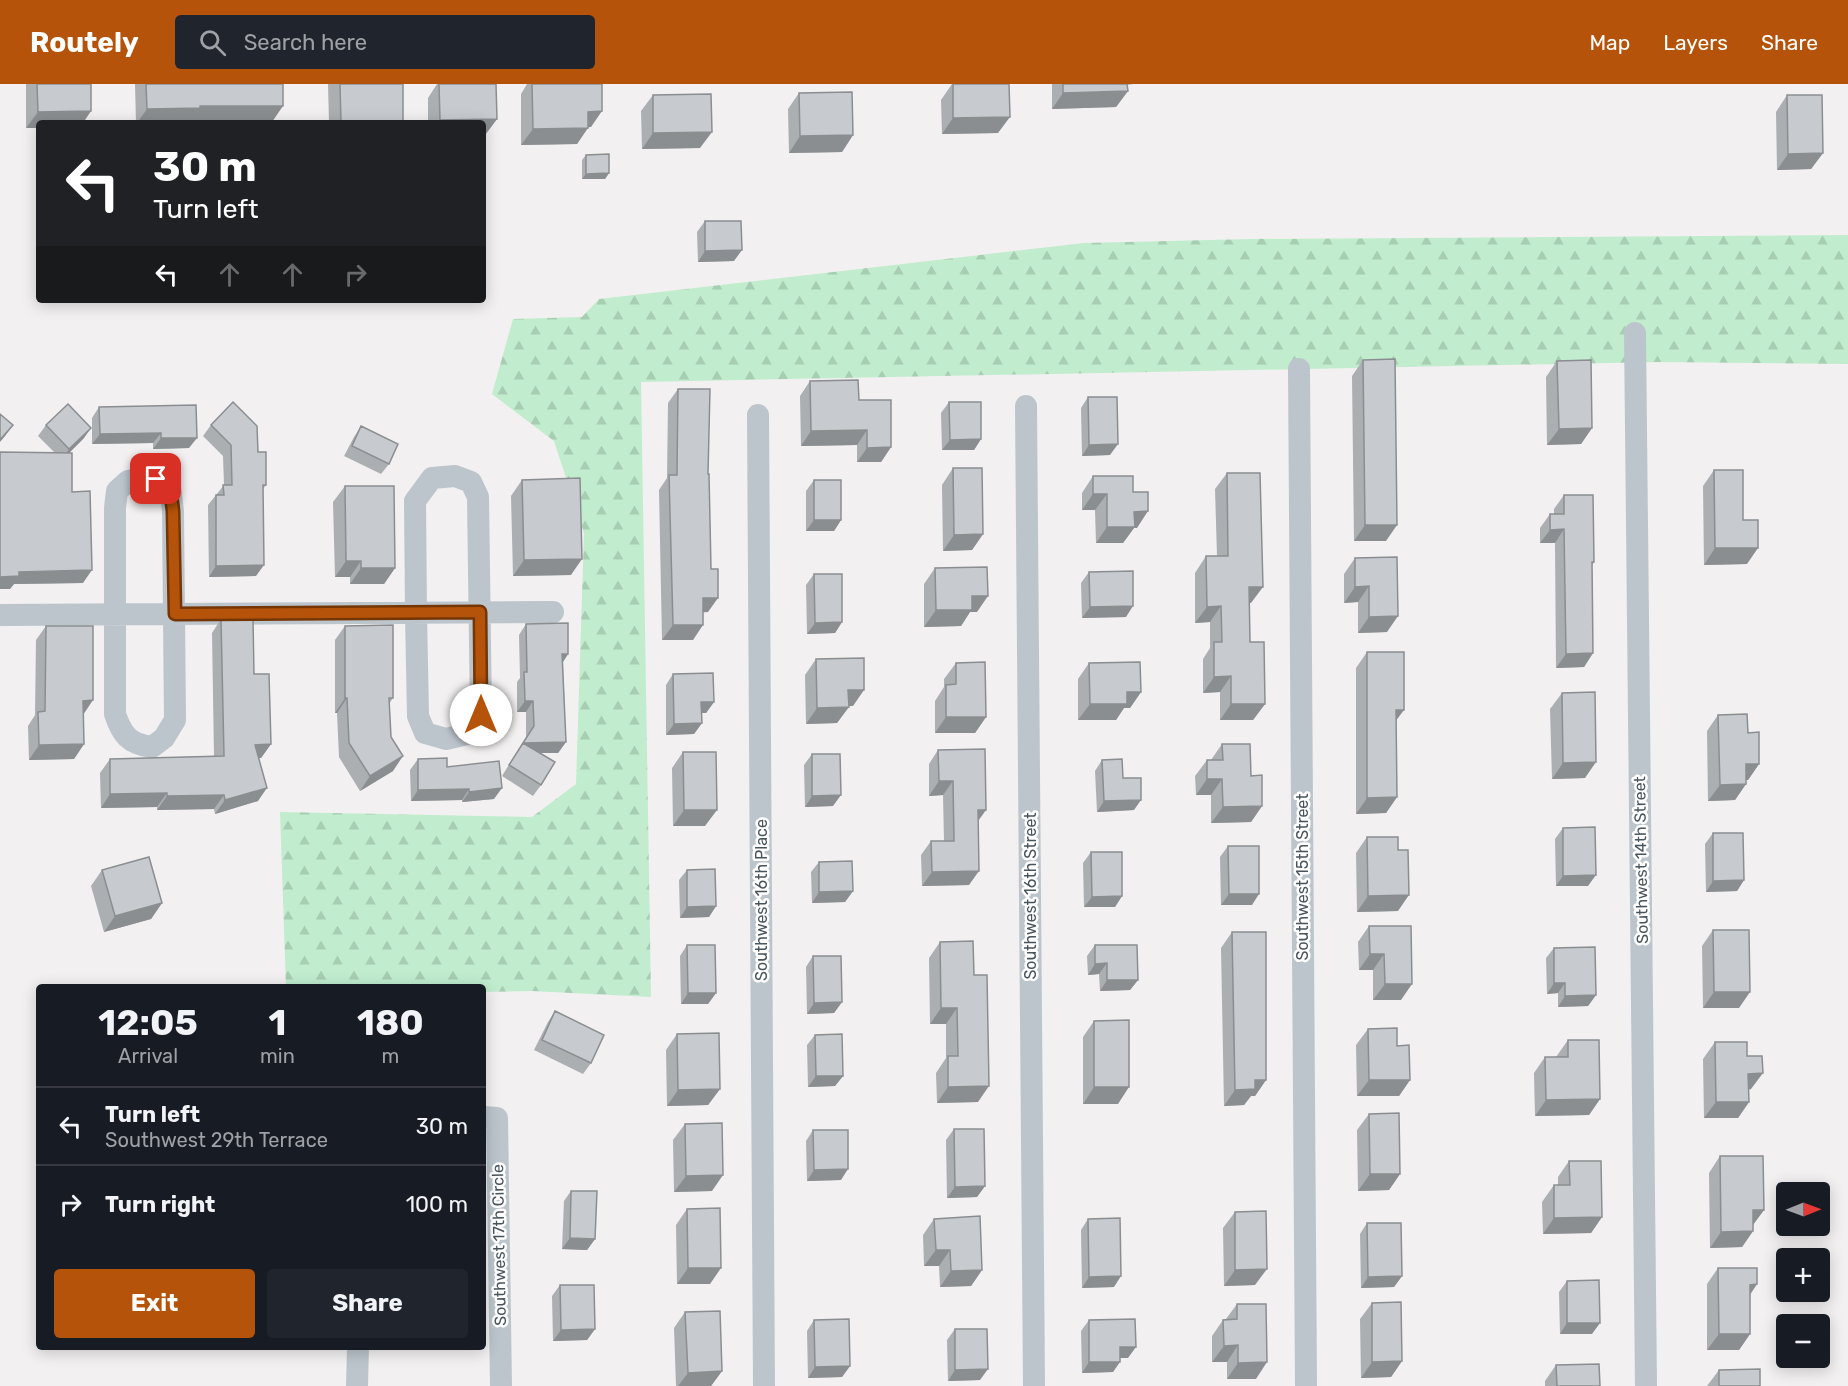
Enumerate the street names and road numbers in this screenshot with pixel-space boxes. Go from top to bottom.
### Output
street label: Southwest 14th Street [1630,776,1652,944]
street label: Southwest 15th Street [1293,793,1312,961]
street label: Southwest 16th Street [1021,812,1040,980]
street label: Southwest 16th Place [752,819,771,981]
street label: Southwest 17th Circle [488,1164,510,1326]

